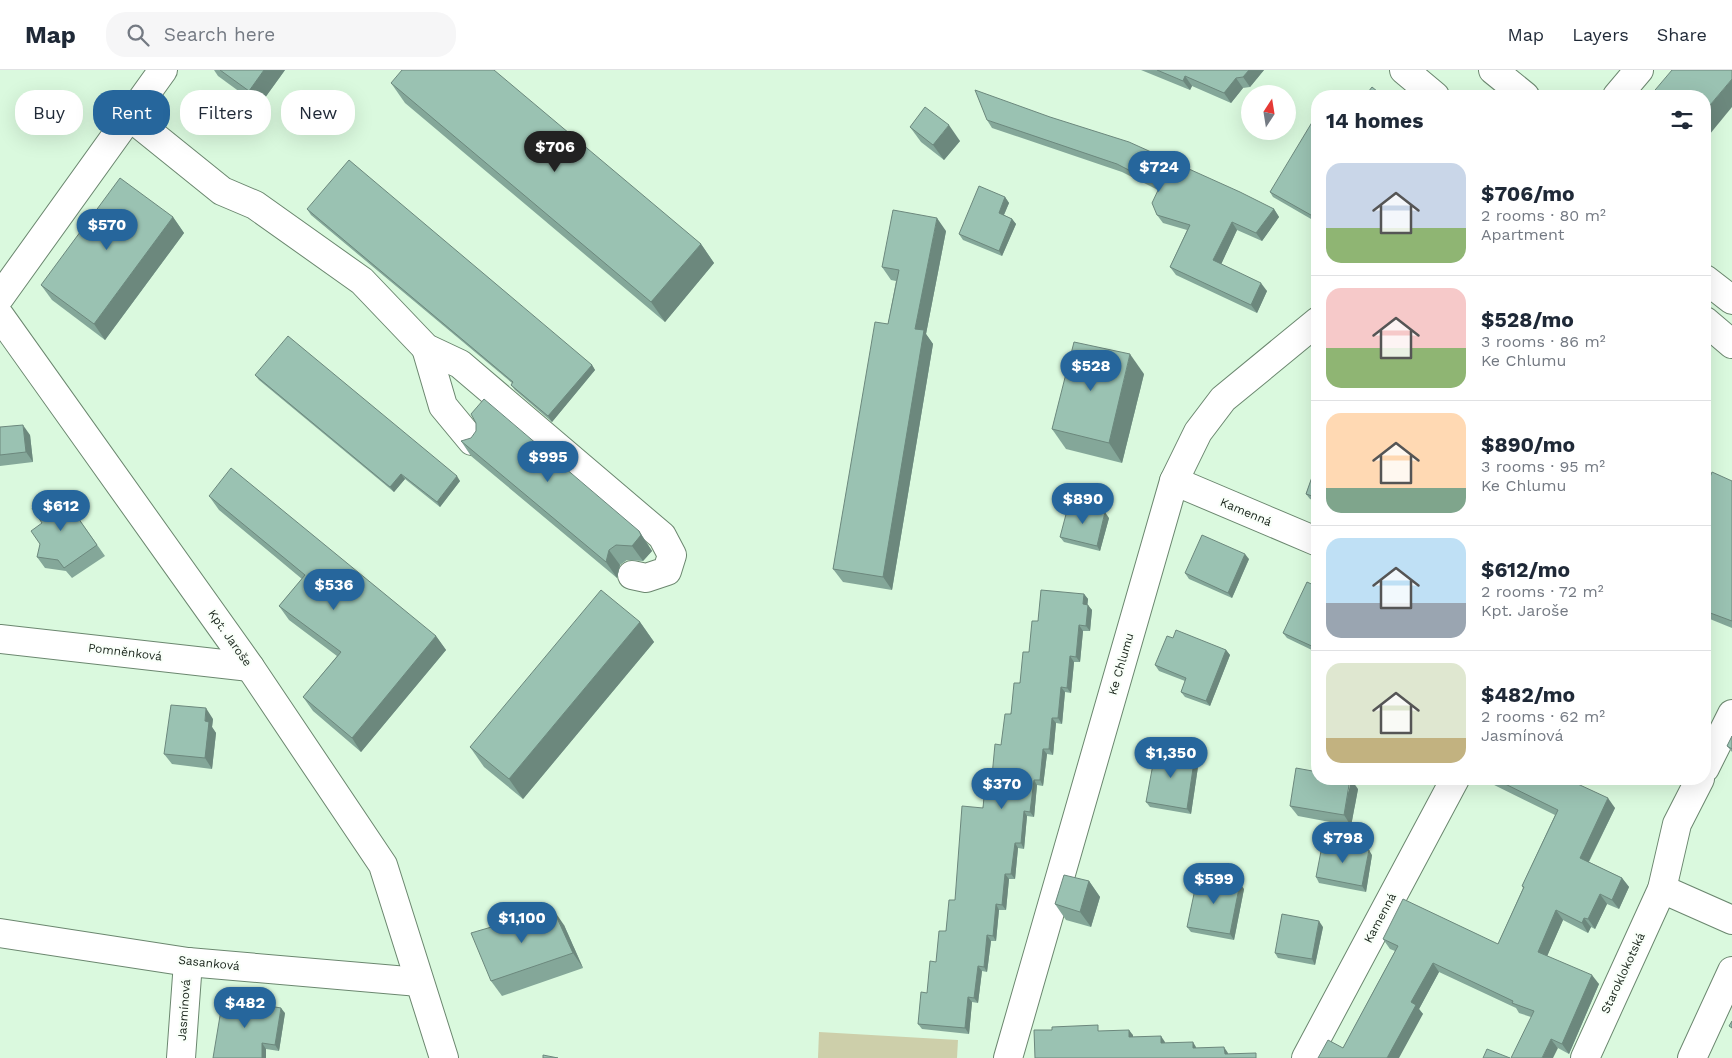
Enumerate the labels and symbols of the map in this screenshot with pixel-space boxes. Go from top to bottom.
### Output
north arrow [1241,85,1296,140]
pin: $706 [525,131,585,173]
pin: $724 [1129,150,1189,193]
pin: $570 [77,208,137,251]
pin: $528 [1061,350,1121,392]
pin: $995 [518,440,578,483]
pin: $890 [1053,482,1113,525]
pin: $612 [31,490,91,532]
street label: Kamenná [1218,495,1274,529]
pin: $536 [304,568,364,611]
street label: Kpt. Jaroše [205,607,255,669]
street label: Ke Chlumu [1105,631,1137,697]
street label: Pomněnková [87,641,163,663]
pin: $1,350 [1130,736,1212,779]
pin: $370 [972,768,1032,810]
pin: $798 [1313,822,1373,864]
pin: $599 [1184,862,1244,905]
street label: Kamenná [1361,890,1399,945]
pin: $1,100 [481,902,563,944]
street label: Staroklokotská [1598,930,1648,1016]
street label: Sasanková [178,953,241,973]
street label: Jasmínová [175,978,193,1041]
pin: $482 [215,986,275,1029]

